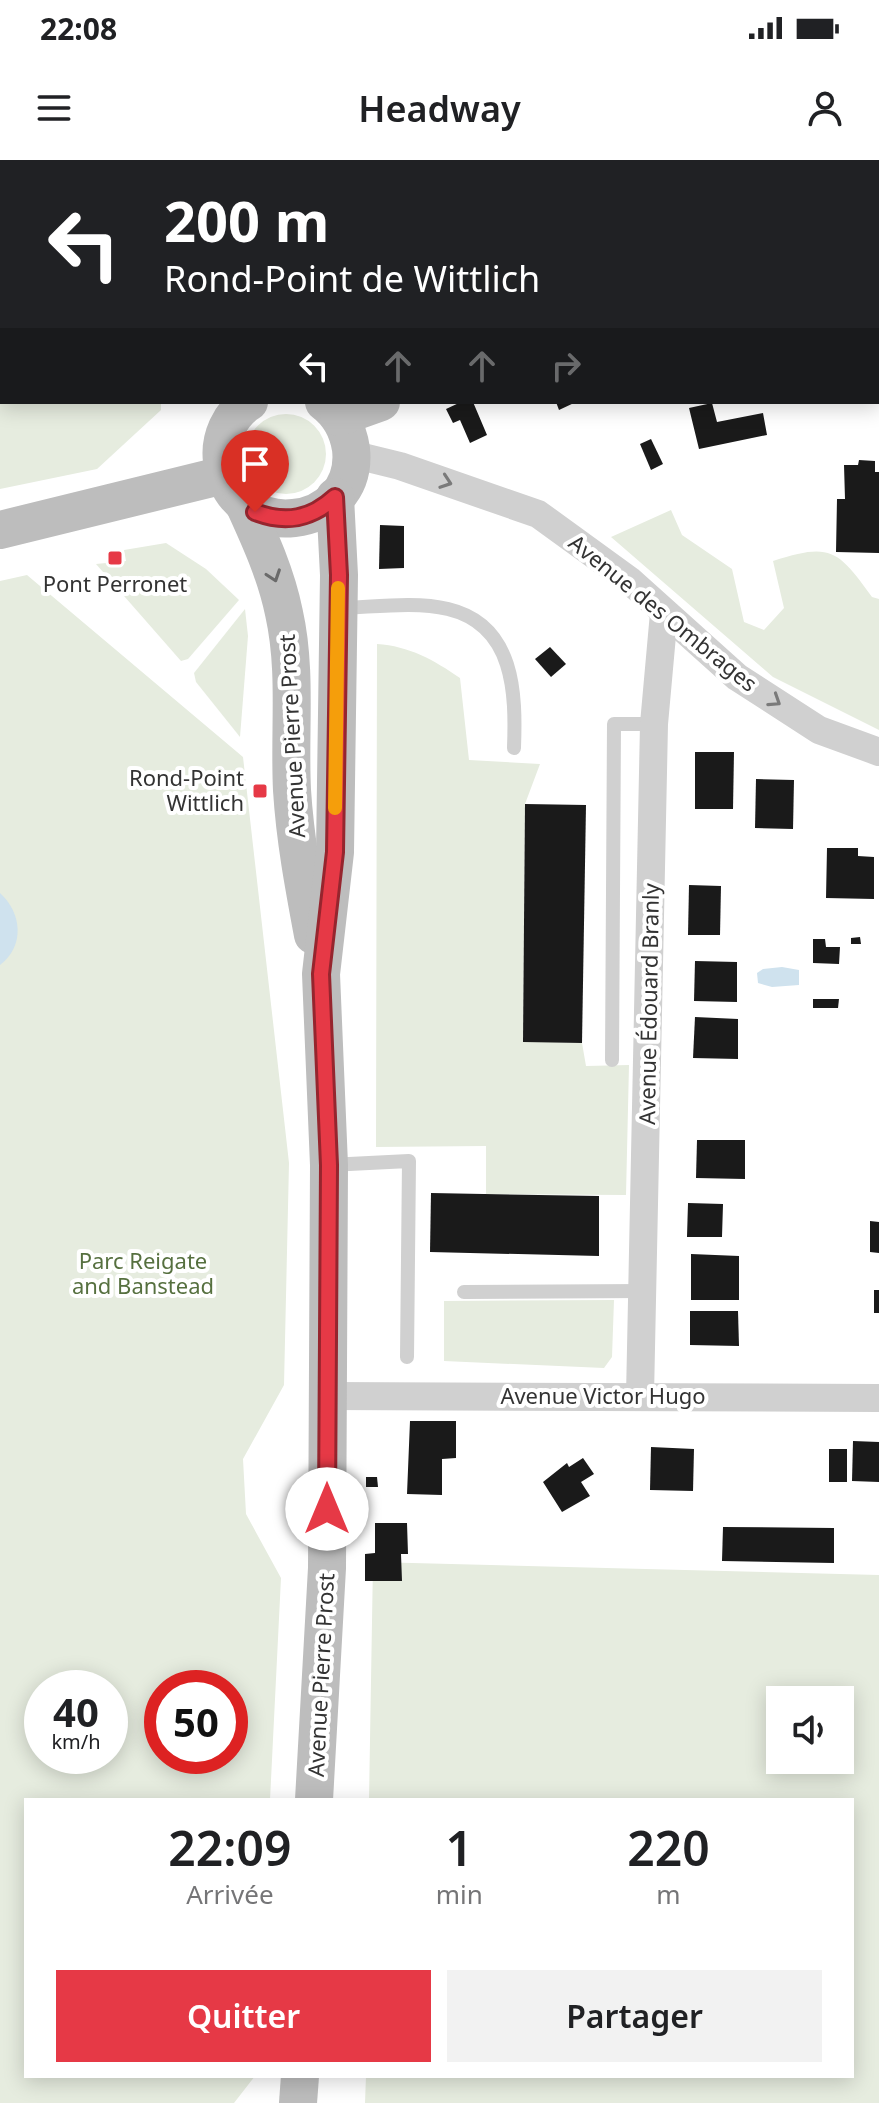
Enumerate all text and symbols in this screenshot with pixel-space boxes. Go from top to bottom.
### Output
text: 22:08 [40,8,117,49]
text: Headway [358,84,521,133]
icon: menu [32,86,76,130]
icon: person [803,86,847,130]
text: 200 m [164,182,329,258]
icon: left [32,192,136,296]
text: Rond-Point de Wittlich [164,254,540,303]
icon: left [292,344,336,388]
icon: ahead [376,344,420,388]
icon: ahead [460,344,504,388]
icon: right [544,344,588,388]
pin [221,430,289,512]
icon: arrive [233,442,277,486]
one-way arrow [438,472,452,489]
street label: Avenue des Ombrages [563,527,764,697]
marker: Pont Perronet [106,549,124,567]
place label: Pont Perronet [43,568,187,598]
one-way arrow [264,568,280,582]
street label: Avenue Pierre Prost [271,633,311,839]
one-way arrow [766,692,780,707]
place label: Rond-Point Wittlich [129,762,244,817]
marker: Rond-Point Wittlich [251,782,269,800]
street label: Avenue Édouard Branly [631,882,665,1125]
park label: Parc Reigate and Banstead [72,1245,214,1300]
street label: Avenue Victor Hugo [500,1380,706,1410]
position arrow [285,1467,369,1551]
street label: Avenue Pierre Prost [300,1572,340,1778]
speed limit sign: 50 [144,1670,248,1774]
text: 40 [53,1684,99,1739]
map controls [766,1686,854,1774]
button: sound [766,1686,854,1774]
text: km/h [51,1728,101,1755]
text: 22:09 [168,1815,291,1880]
text: 1 [446,1815,473,1880]
text: 220 [627,1815,710,1880]
text: Arrivée [186,1876,274,1912]
text: min [436,1876,483,1912]
text: m [656,1876,681,1912]
button: Quitter [56,1970,431,2062]
button: Partager [447,1970,822,2062]

